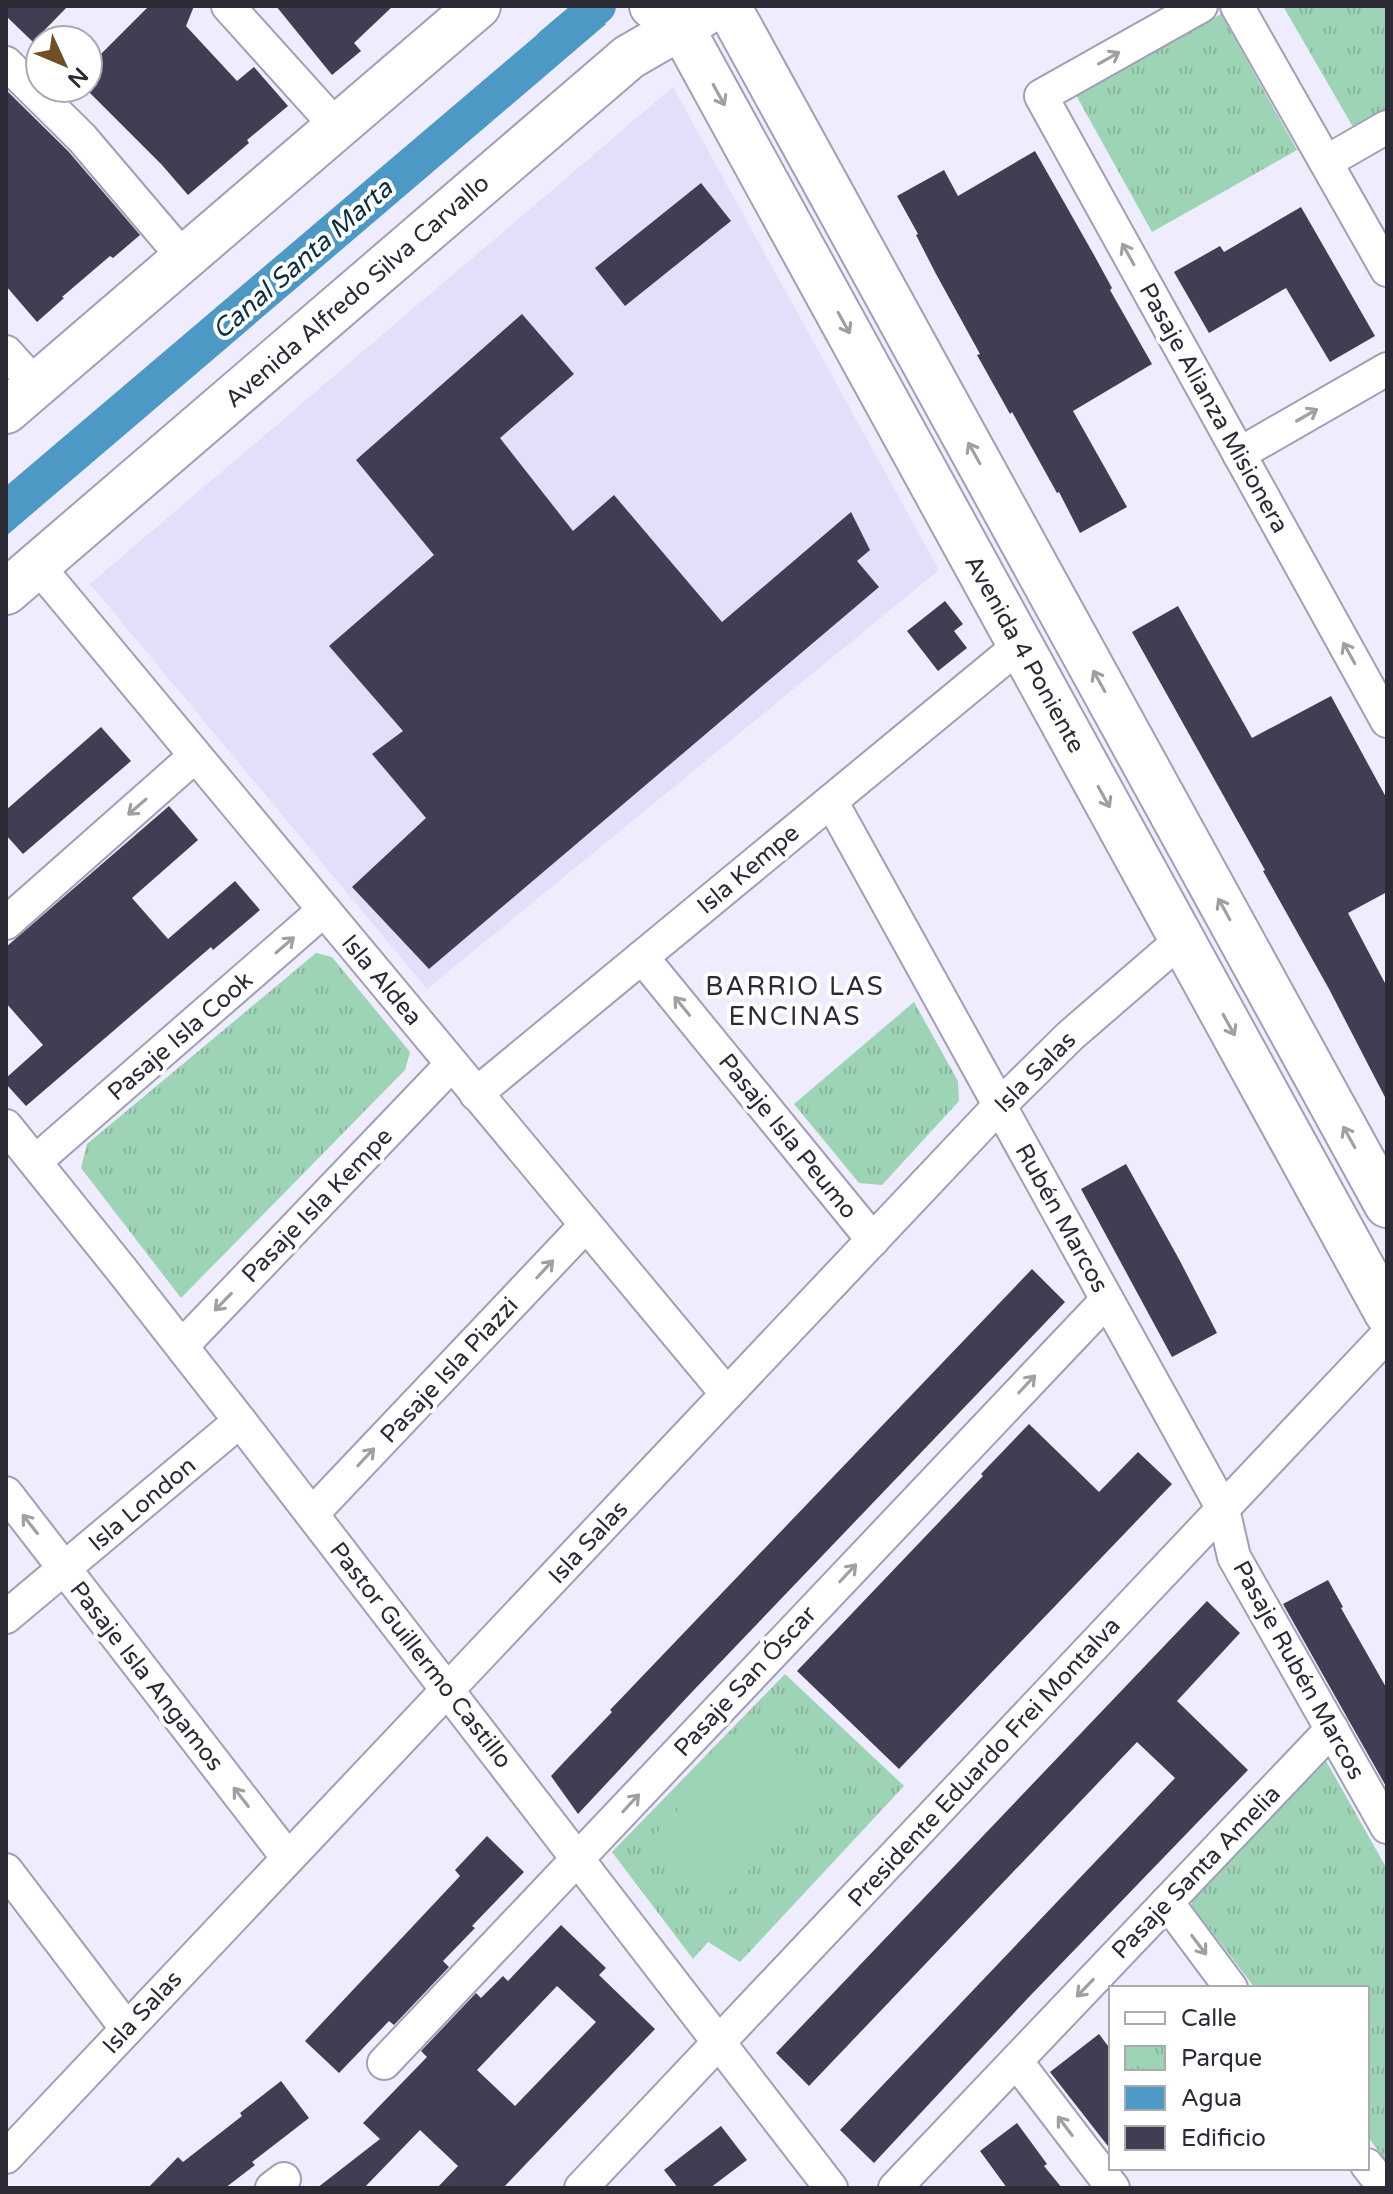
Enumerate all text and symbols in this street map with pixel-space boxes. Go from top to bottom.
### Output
north arrow [24,24,104,104]
one-way arrow [1097,50,1120,66]
text: N [62,62,93,93]
one-way arrow [712,83,727,107]
street label: Avenida Alfredo Silva Carvallo [219,169,495,414]
water label: Canal Santa Marta [206,172,400,346]
one-way arrow [1120,242,1135,266]
street label: Pasaje Alianza Misionera [1133,278,1294,538]
one-way arrow [837,311,852,335]
one-way arrow [1295,407,1318,423]
one-way arrow [965,442,981,465]
street label: Avenida 4 Poniente [958,550,1091,758]
one-way arrow [1341,641,1356,665]
one-way arrow [1091,670,1107,693]
one-way arrow [1096,784,1112,808]
one-way arrow [127,798,147,816]
street label: Isla Kempe [691,818,805,920]
one-way arrow [1216,898,1232,921]
street label: Isla Aldea [335,929,428,1032]
one-way arrow [274,936,294,954]
street label: Pasaje Isla Cook [102,966,259,1107]
district label: BARRIO LAS ENCINAS [705,971,885,1032]
one-way arrow [673,996,691,1017]
one-way arrow [1222,1012,1237,1036]
street label: Isla Salas [989,1026,1082,1119]
street label: Pasaje Isla Peumo [712,1048,863,1225]
street label: Pasaje Isla Kempe [236,1122,399,1289]
one-way arrow [1341,1125,1357,1149]
street label: Rubén Marcos [1009,1139,1114,1298]
one-way arrow [535,1259,553,1279]
street label: Pasaje Isla Piazzi [374,1291,524,1449]
one-way arrow [214,1292,233,1312]
one-way arrow [1017,1374,1036,1394]
one-way arrow [356,1448,375,1468]
street label: Isla London [83,1451,202,1558]
street label: Isla Salas [543,1495,634,1590]
one-way arrow [22,1514,39,1535]
street label: Pastor Guillermo Castillo [323,1536,518,1774]
street label: Pasaje Rubén Marcos [1226,1556,1371,1785]
one-way arrow [838,1564,857,1583]
street label: Pasaje Isla Angamos [63,1576,230,1777]
street label: Pasaje San Óscar [667,1599,823,1763]
street label: Presidente Eduardo Frei Montalva [842,1611,1127,1913]
street label: Pasaje Santa Amelia [1106,1779,1287,1965]
one-way arrow [232,1787,249,1808]
one-way arrow [621,1793,640,1813]
one-way arrow [1190,1934,1207,1955]
street label: Isla Salas [97,1965,188,2060]
one-way arrow [1076,1978,1095,1998]
legend [1109,1986,1369,2170]
text: Calle [1181,2004,1237,2033]
text: Parque [1181,2044,1262,2073]
text: Agua [1181,2084,1242,2113]
one-way arrow [1057,2116,1074,2137]
text: Edificio [1181,2124,1266,2153]

